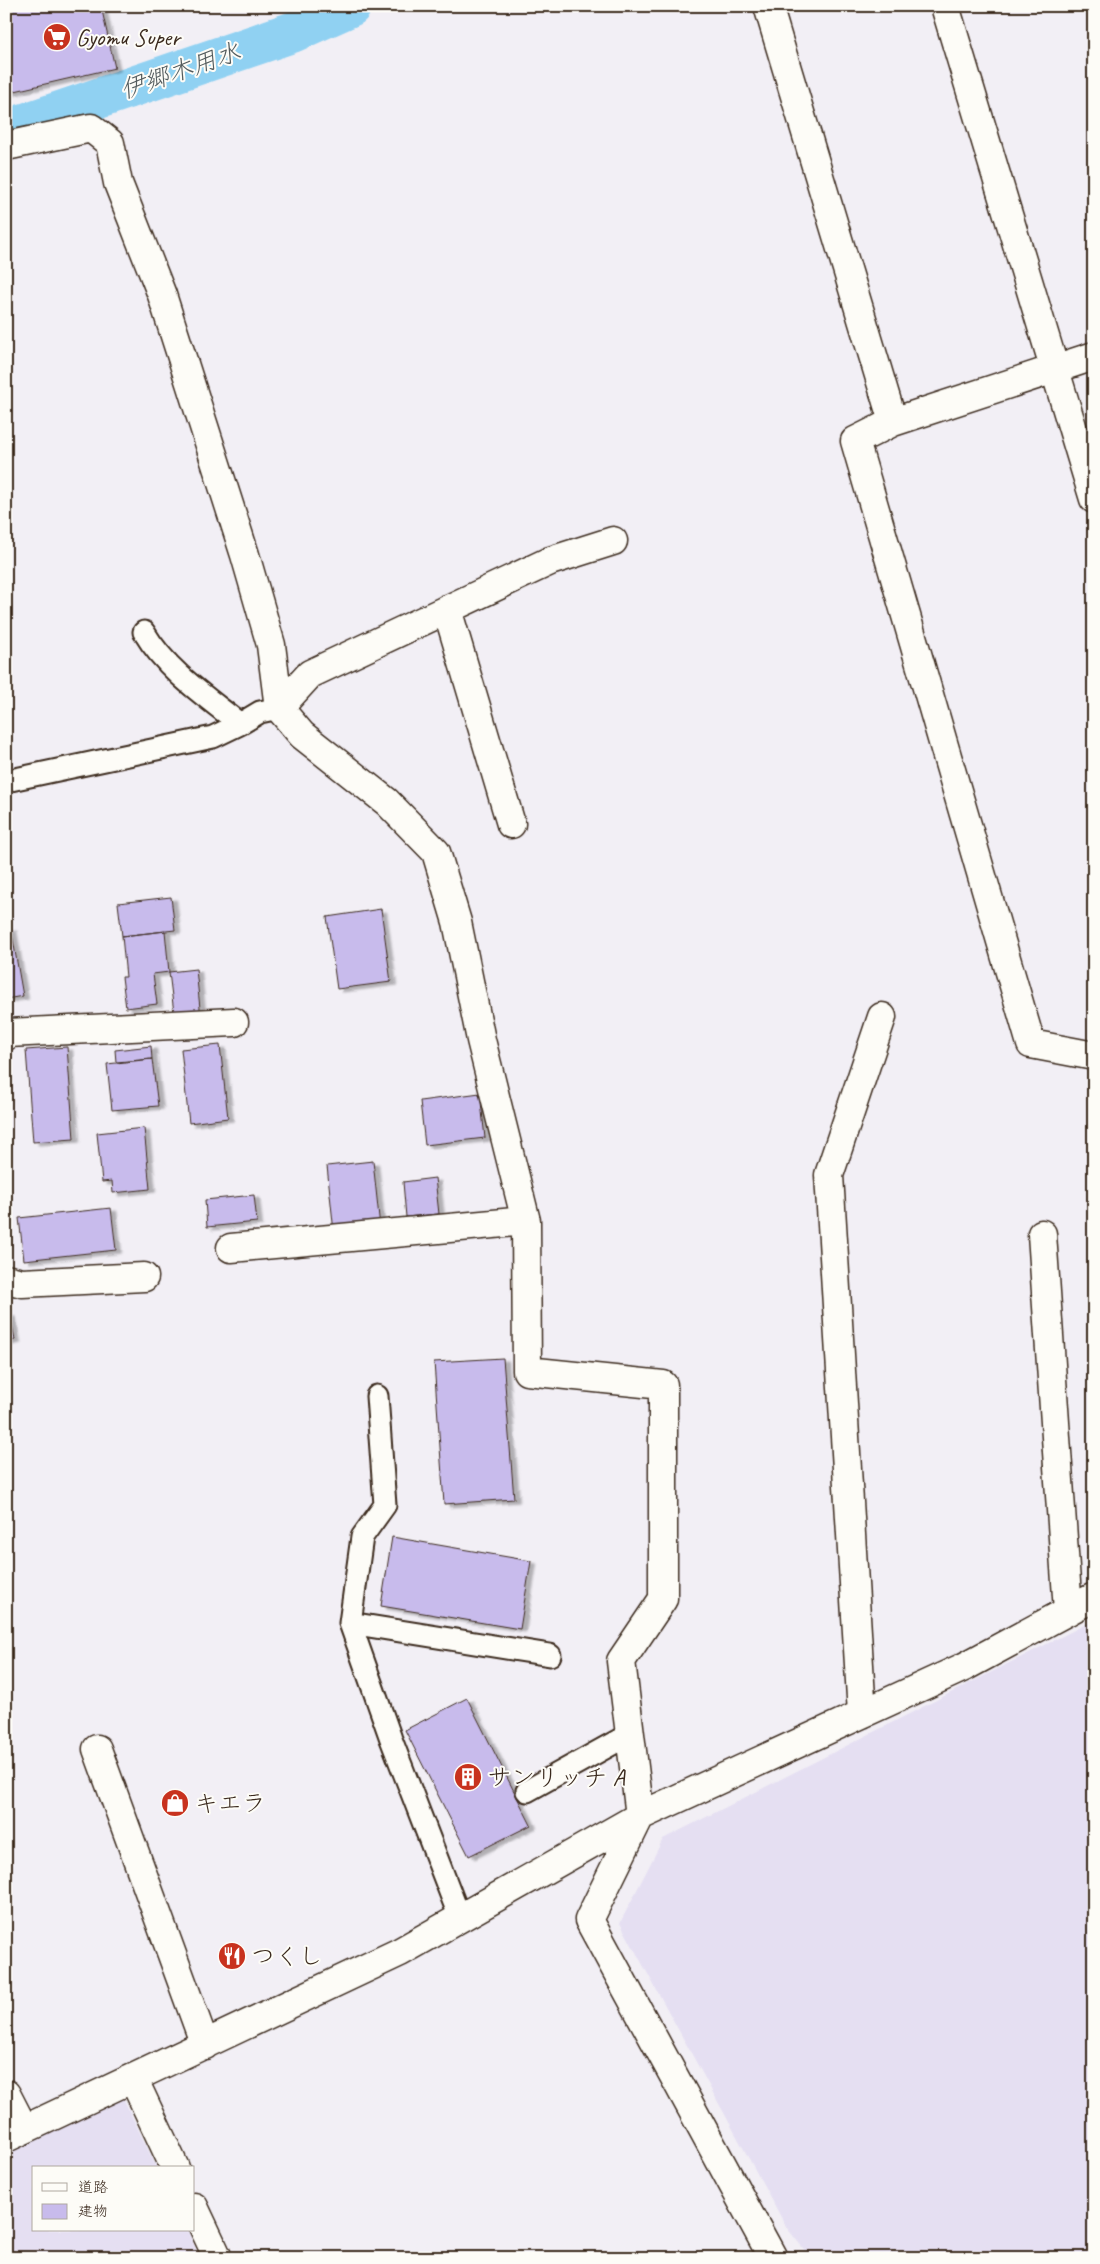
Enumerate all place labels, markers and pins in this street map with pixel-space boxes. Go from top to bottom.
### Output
supermarket icon: Gyomu Super [42,22,72,52]
place label: Gyomu Super [76,22,182,52]
building icon: サンリッチ A [453,1762,483,1792]
place label: サンリッチ A [487,1762,626,1792]
shop icon: キエラ [160,1788,190,1818]
place label: キエラ [194,1788,266,1818]
restaurant icon: つくし [217,1941,247,1971]
place label: つくし [251,1941,323,1971]

